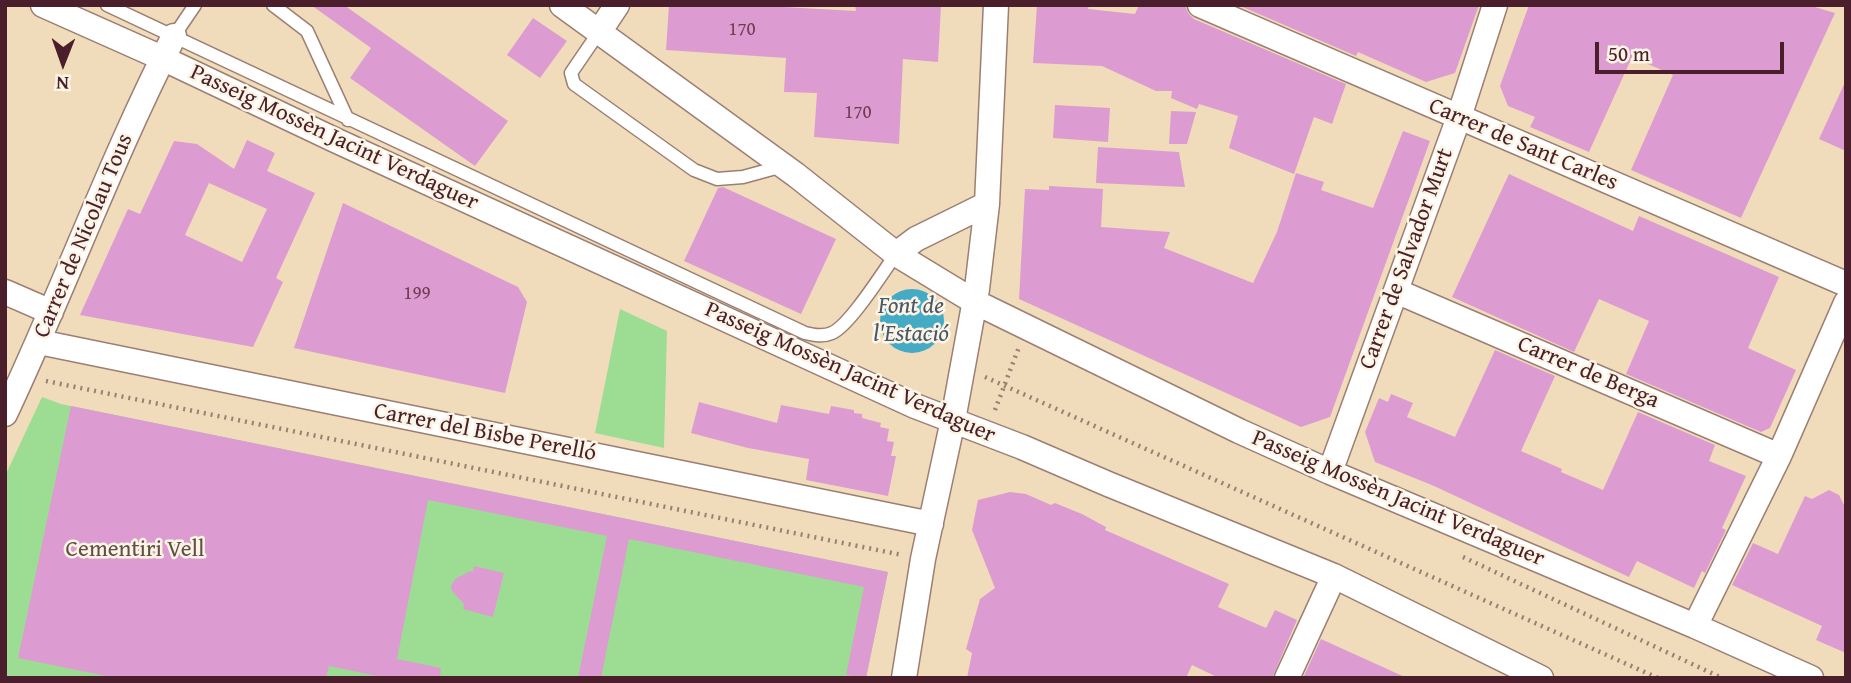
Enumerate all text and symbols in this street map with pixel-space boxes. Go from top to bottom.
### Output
house number: 170 [728,19,756,41]
north arrow [28,28,98,98]
scale bar [1599,28,1788,72]
text: 50 m [1608,38,1650,69]
street label: Passeig Mossèn Jacint Verdaguer [186,59,482,217]
text: N [56,70,69,98]
street label: Carrer de Sant Carles [1424,93,1622,197]
house number: 170 [844,102,872,124]
street label: Carrer de Nicolau Tous [29,130,139,342]
street label: Carrer de Salvador Murt [1354,145,1460,373]
house number: 199 [403,283,431,305]
water label: Font de l'Estació [873,293,949,349]
street label: Passeig Mossèn Jacint Verdaguer [701,296,999,450]
street label: Carrer de Berga [1513,331,1663,415]
street label: Carrer del Bisbe Perelló [371,398,599,468]
street label: Passeig Mossèn Jacint Verdaguer [1248,425,1548,573]
park label: Cementiri Vell [66,536,204,564]

